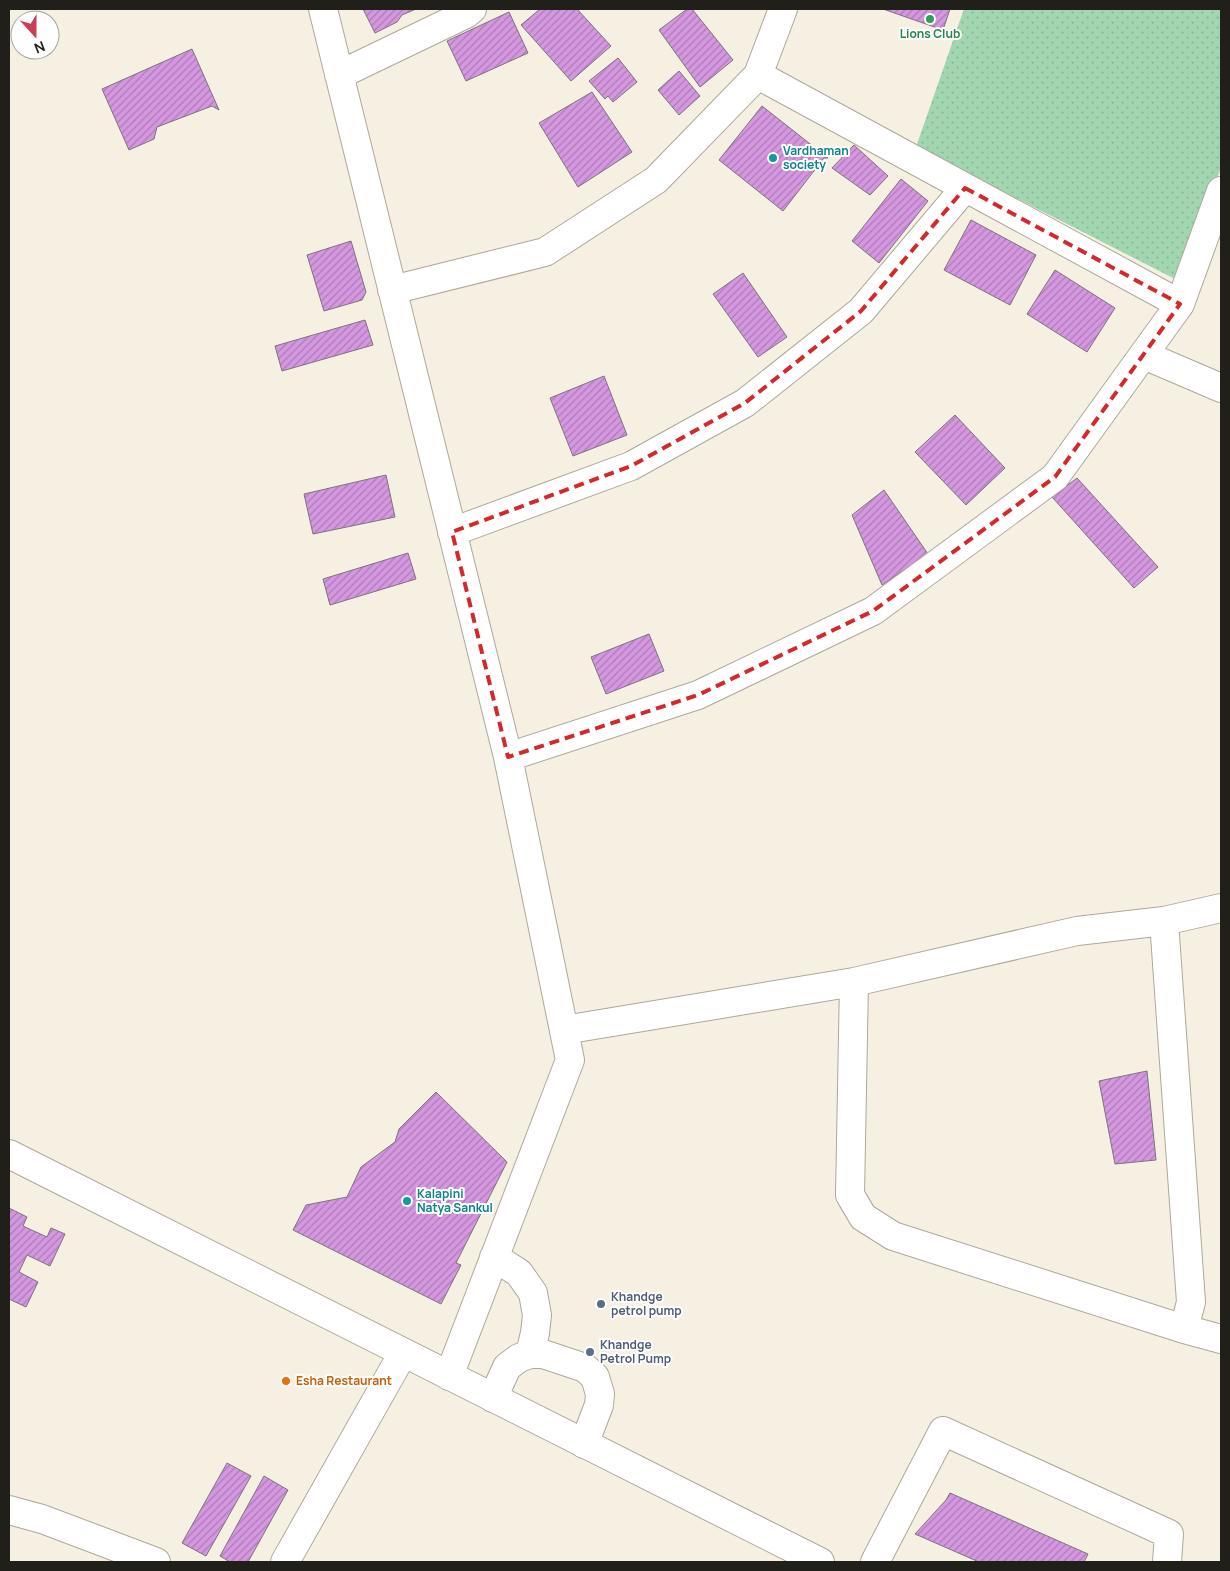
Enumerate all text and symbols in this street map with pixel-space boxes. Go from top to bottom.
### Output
north arrow [10,10,60,60]
marker: Lions Club [924,13,936,25]
place label: Lions Club [900,25,960,42]
text: N [32,37,48,58]
place label: Vardhaman society [783,142,849,173]
marker: Vardhaman society [767,152,779,164]
place label: Kalapini Natya Sankul [417,1185,493,1216]
marker: Kalapini Natya Sankul [401,1195,413,1207]
place label: Khandge petrol pump [611,1288,682,1319]
marker: Khandge petrol pump [595,1298,607,1310]
place label: Khandge Petrol Pump [600,1336,671,1367]
marker: Khandge Petrol Pump [584,1346,596,1358]
place label: Esha Restaurant [296,1372,392,1389]
marker: Esha Restaurant [280,1375,292,1387]

